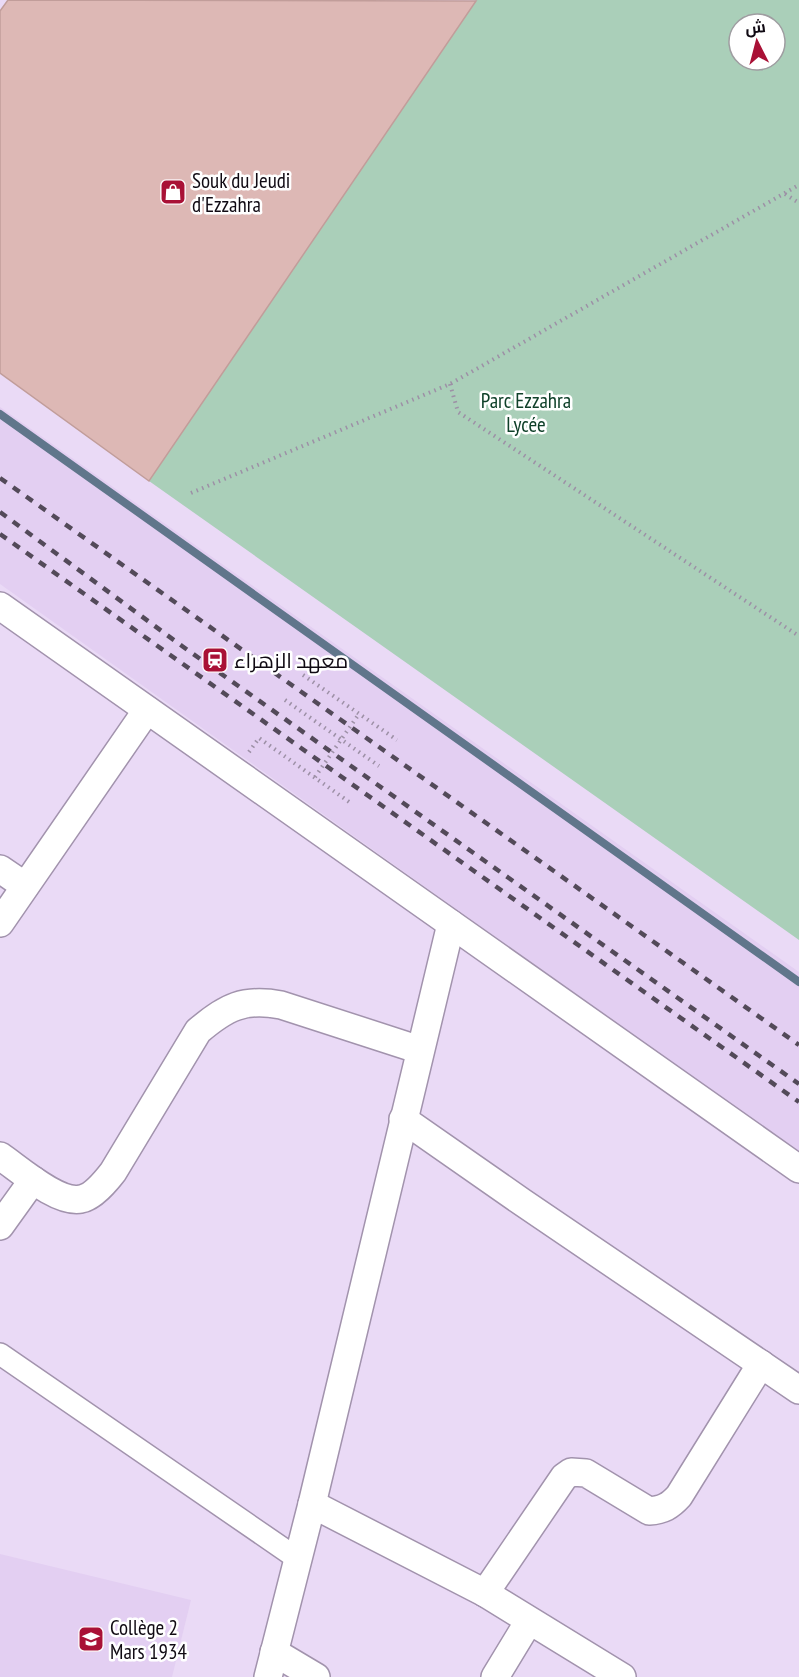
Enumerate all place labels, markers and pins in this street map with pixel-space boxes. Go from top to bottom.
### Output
place label: Souk du Jeudi d'Ezzahra [192,167,290,218]
shop icon: Souk du Jeudi d'Ezzahra [158,177,188,207]
station icon: معهد الزهراء [200,645,230,675]
place label: معهد الزهراء [234,647,348,674]
place label: Collège 2 Mars 1934 [110,1614,187,1665]
school or university icon: Collège 2 Mars 1934 [76,1624,106,1654]

